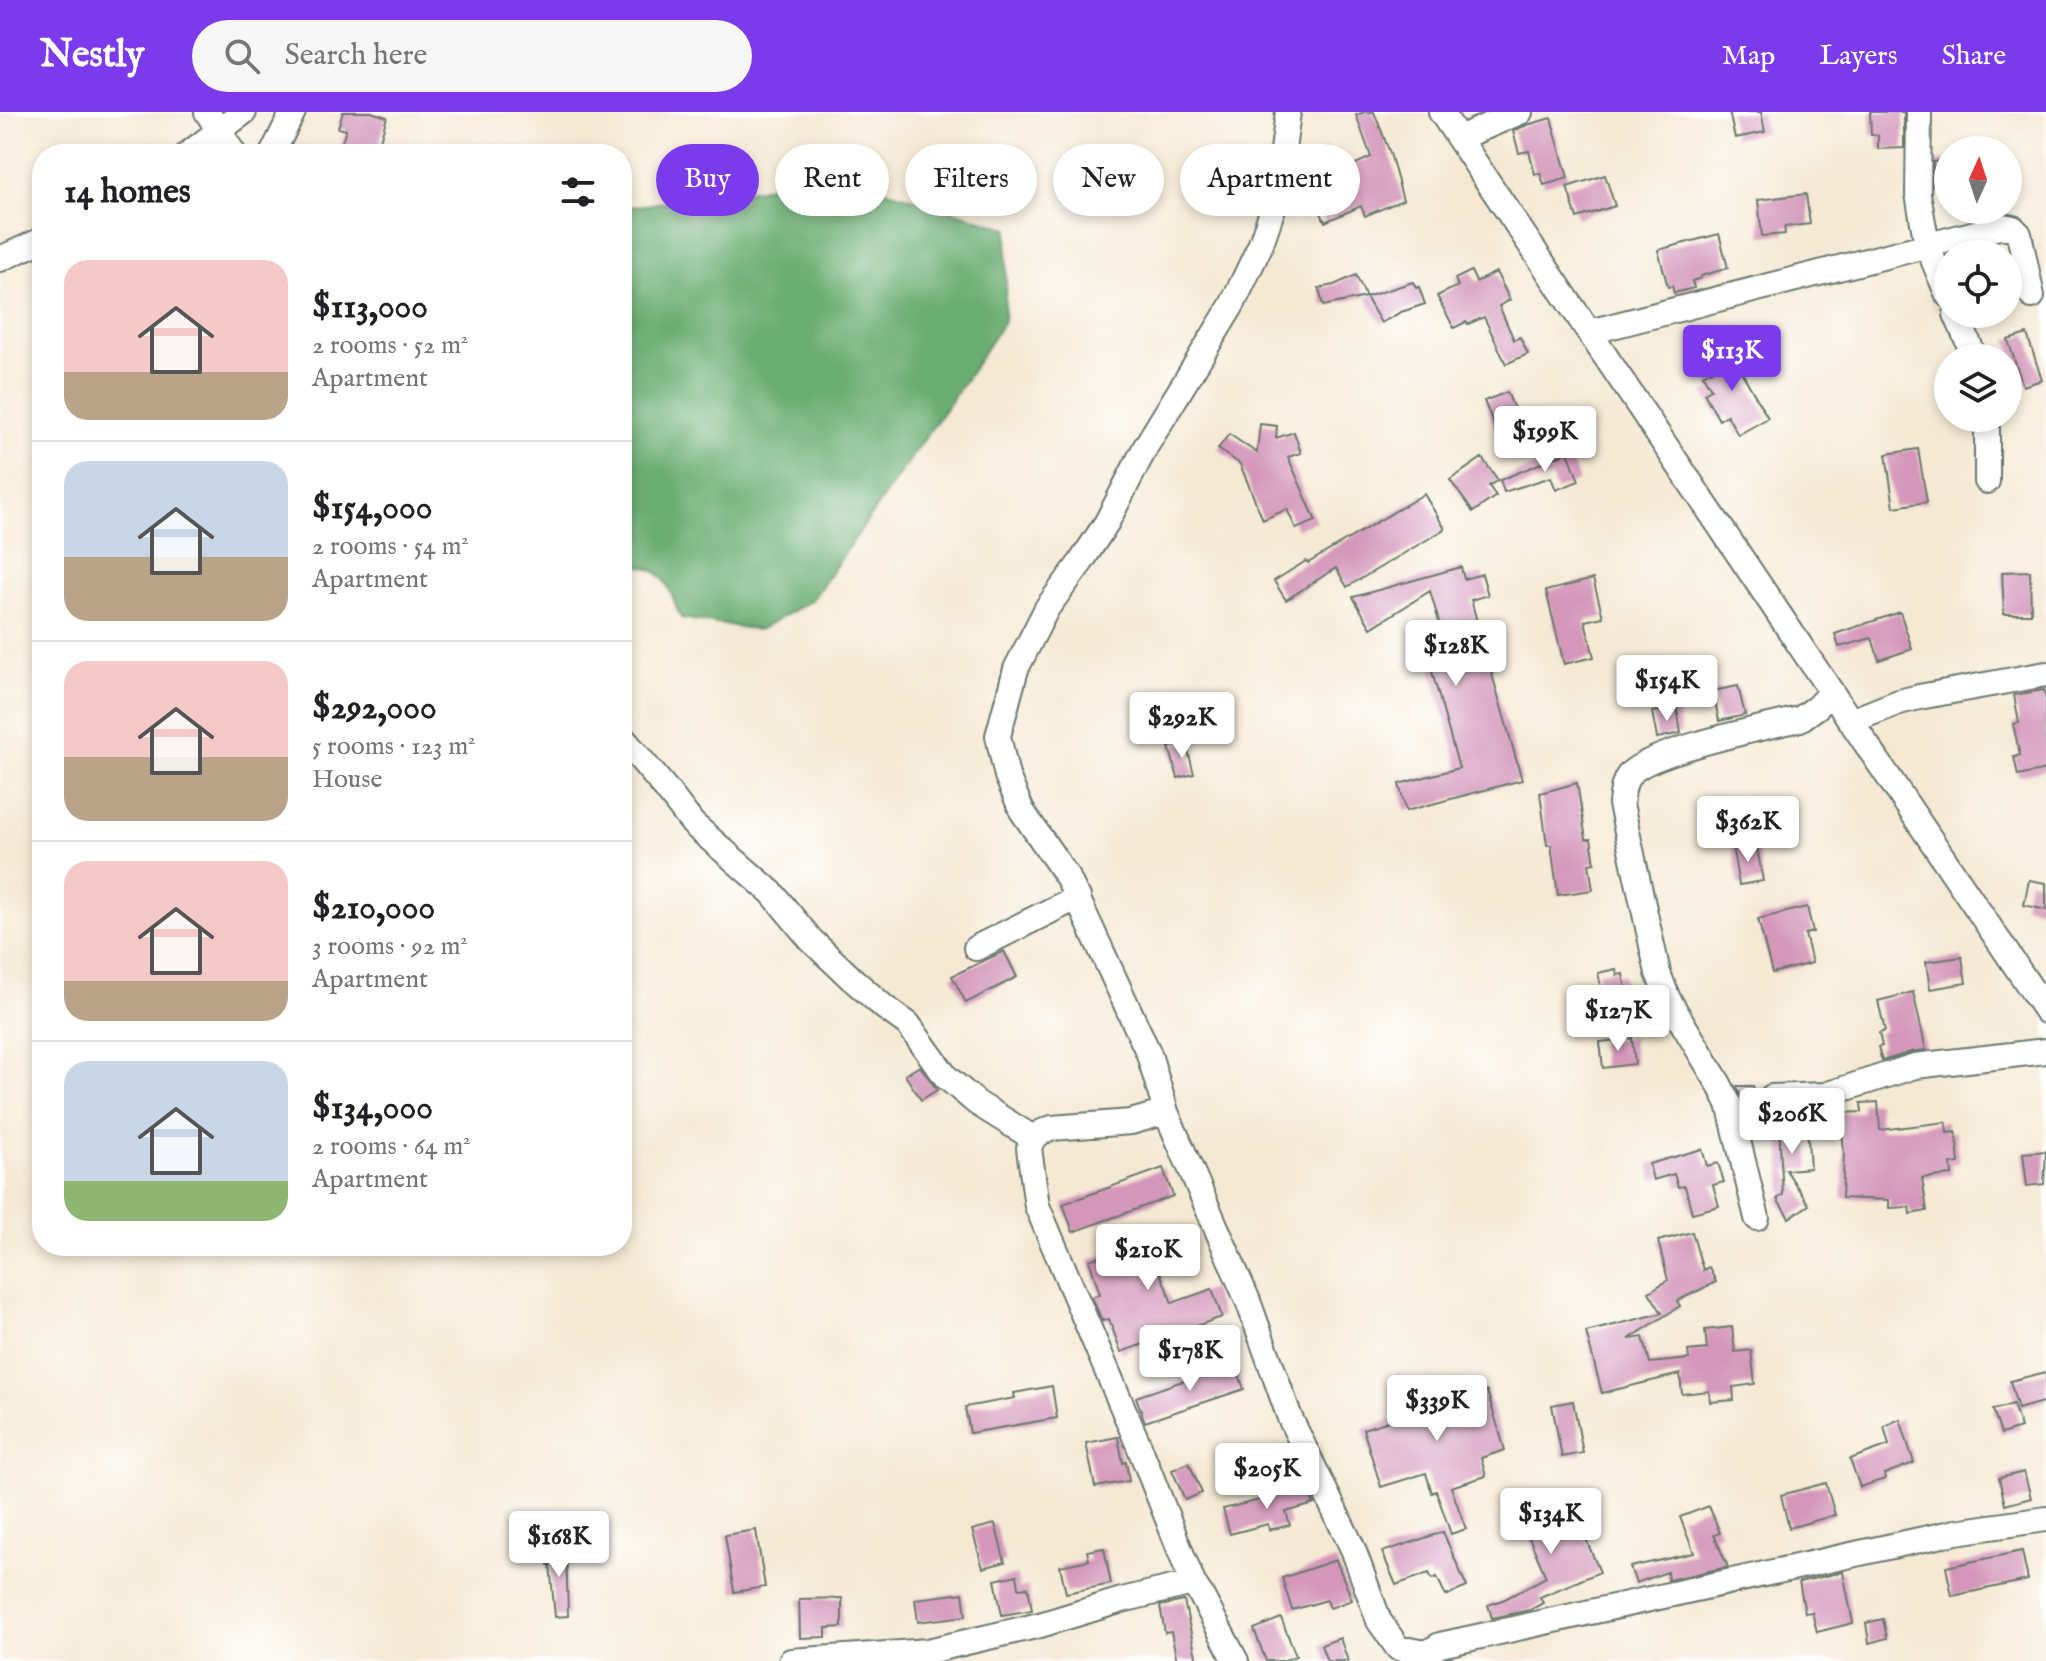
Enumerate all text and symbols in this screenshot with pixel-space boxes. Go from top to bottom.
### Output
search box [192,20,752,92]
text: Nestly [40,32,144,80]
icon: search [220,34,264,78]
text: Search here [284,37,427,75]
text: Map [1722,39,1775,74]
text: Layers [1819,39,1898,74]
text: Share [1942,39,2006,74]
north arrow [1934,136,2022,224]
map controls [1934,136,2022,432]
chip: Buy [656,144,759,216]
chip: Rent [775,144,889,216]
chip: Filters [905,144,1037,216]
chip: New [1053,144,1164,216]
chip: Apartment [1180,144,1360,216]
icon: filters [556,170,600,214]
text: 14 homes [64,171,191,214]
button: locate [1934,240,2022,328]
text: $113,000 [312,286,428,329]
icon: home [128,292,224,388]
pin: $113K [1676,325,1788,393]
text: 2 rooms · 52 m² [312,329,468,362]
text: $113K [1701,334,1763,367]
button: layers [1934,344,2022,432]
text: Apartment [312,362,428,395]
pin: $199K [1489,406,1601,474]
text: $199K [1512,415,1578,448]
text: $154,000 [312,487,432,530]
icon: home [128,493,224,589]
text: 2 rooms · 54 m² [312,530,469,563]
text: Apartment [312,563,428,596]
pin: $128K [1400,620,1512,688]
text: $128K [1423,629,1489,662]
pin: $154K [1611,655,1723,723]
text: $154K [1635,664,1699,697]
text: $292,000 [312,687,437,730]
pin: $292K [1126,692,1238,760]
icon: home [128,693,224,789]
text: $292K [1148,701,1216,734]
text: 5 rooms · 123 m² [312,730,476,763]
text: House [312,763,382,796]
pin: $362K [1692,796,1804,864]
text: $362K [1715,805,1781,838]
text: $210,000 [312,887,435,930]
icon: home [128,893,224,989]
text: 3 rooms · 92 m² [312,930,468,963]
text: Apartment [312,963,428,996]
pin: $127K [1562,985,1674,1053]
text: $127K [1585,994,1651,1027]
text: $134,000 [312,1087,433,1130]
pin: $206K [1736,1088,1848,1156]
icon: home [128,1093,224,1189]
text: $206K [1757,1097,1827,1130]
text: 2 rooms · 64 m² [312,1130,471,1163]
text: Apartment [312,1163,428,1196]
pin: $210K [1092,1224,1204,1292]
text: $210K [1114,1233,1182,1266]
pin: $178K [1134,1325,1246,1393]
text: $178K [1157,1334,1223,1367]
pin: $339K [1381,1375,1493,1443]
text: $339K [1405,1384,1469,1417]
pin: $205K [1211,1443,1323,1511]
text: $205K [1233,1452,1301,1485]
pin: $134K [1495,1488,1607,1556]
text: $134K [1518,1497,1584,1530]
pin: $168K [503,1511,615,1579]
text: $168K [527,1520,591,1553]

